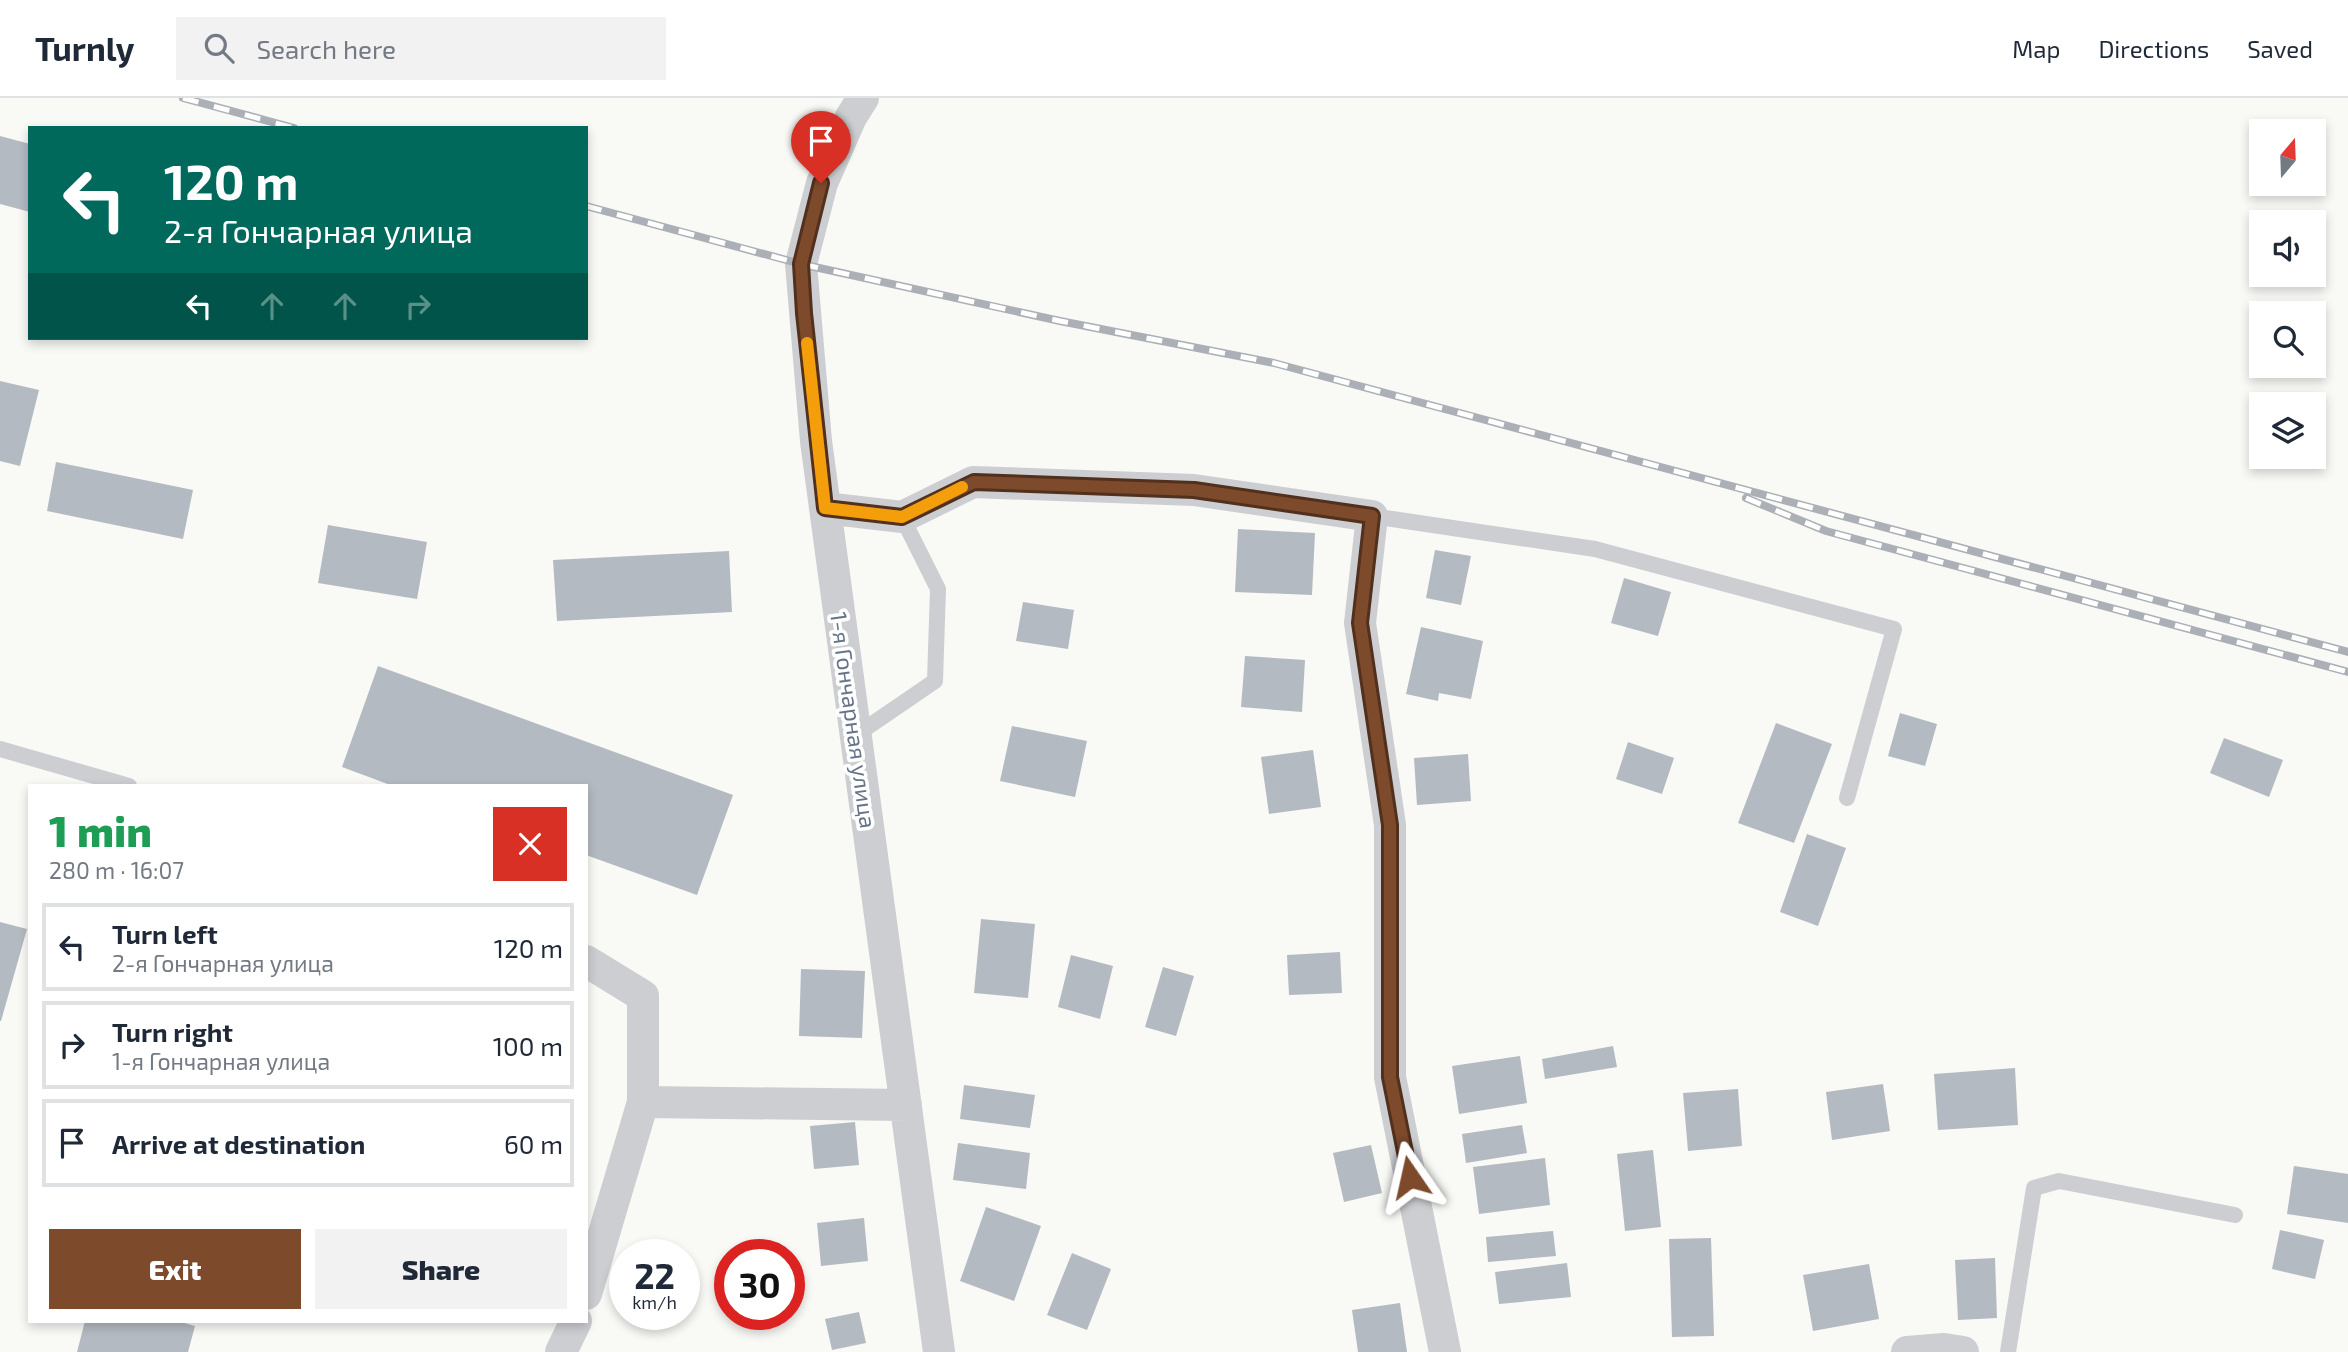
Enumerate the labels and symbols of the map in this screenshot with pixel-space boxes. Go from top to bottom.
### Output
pin [791,111,851,183]
north arrow [2249,119,2326,196]
street label: 1-я Гончарная улица [824,610,883,830]
position arrow [1373,1140,1447,1214]
speed limit sign: 30 [714,1239,805,1330]

